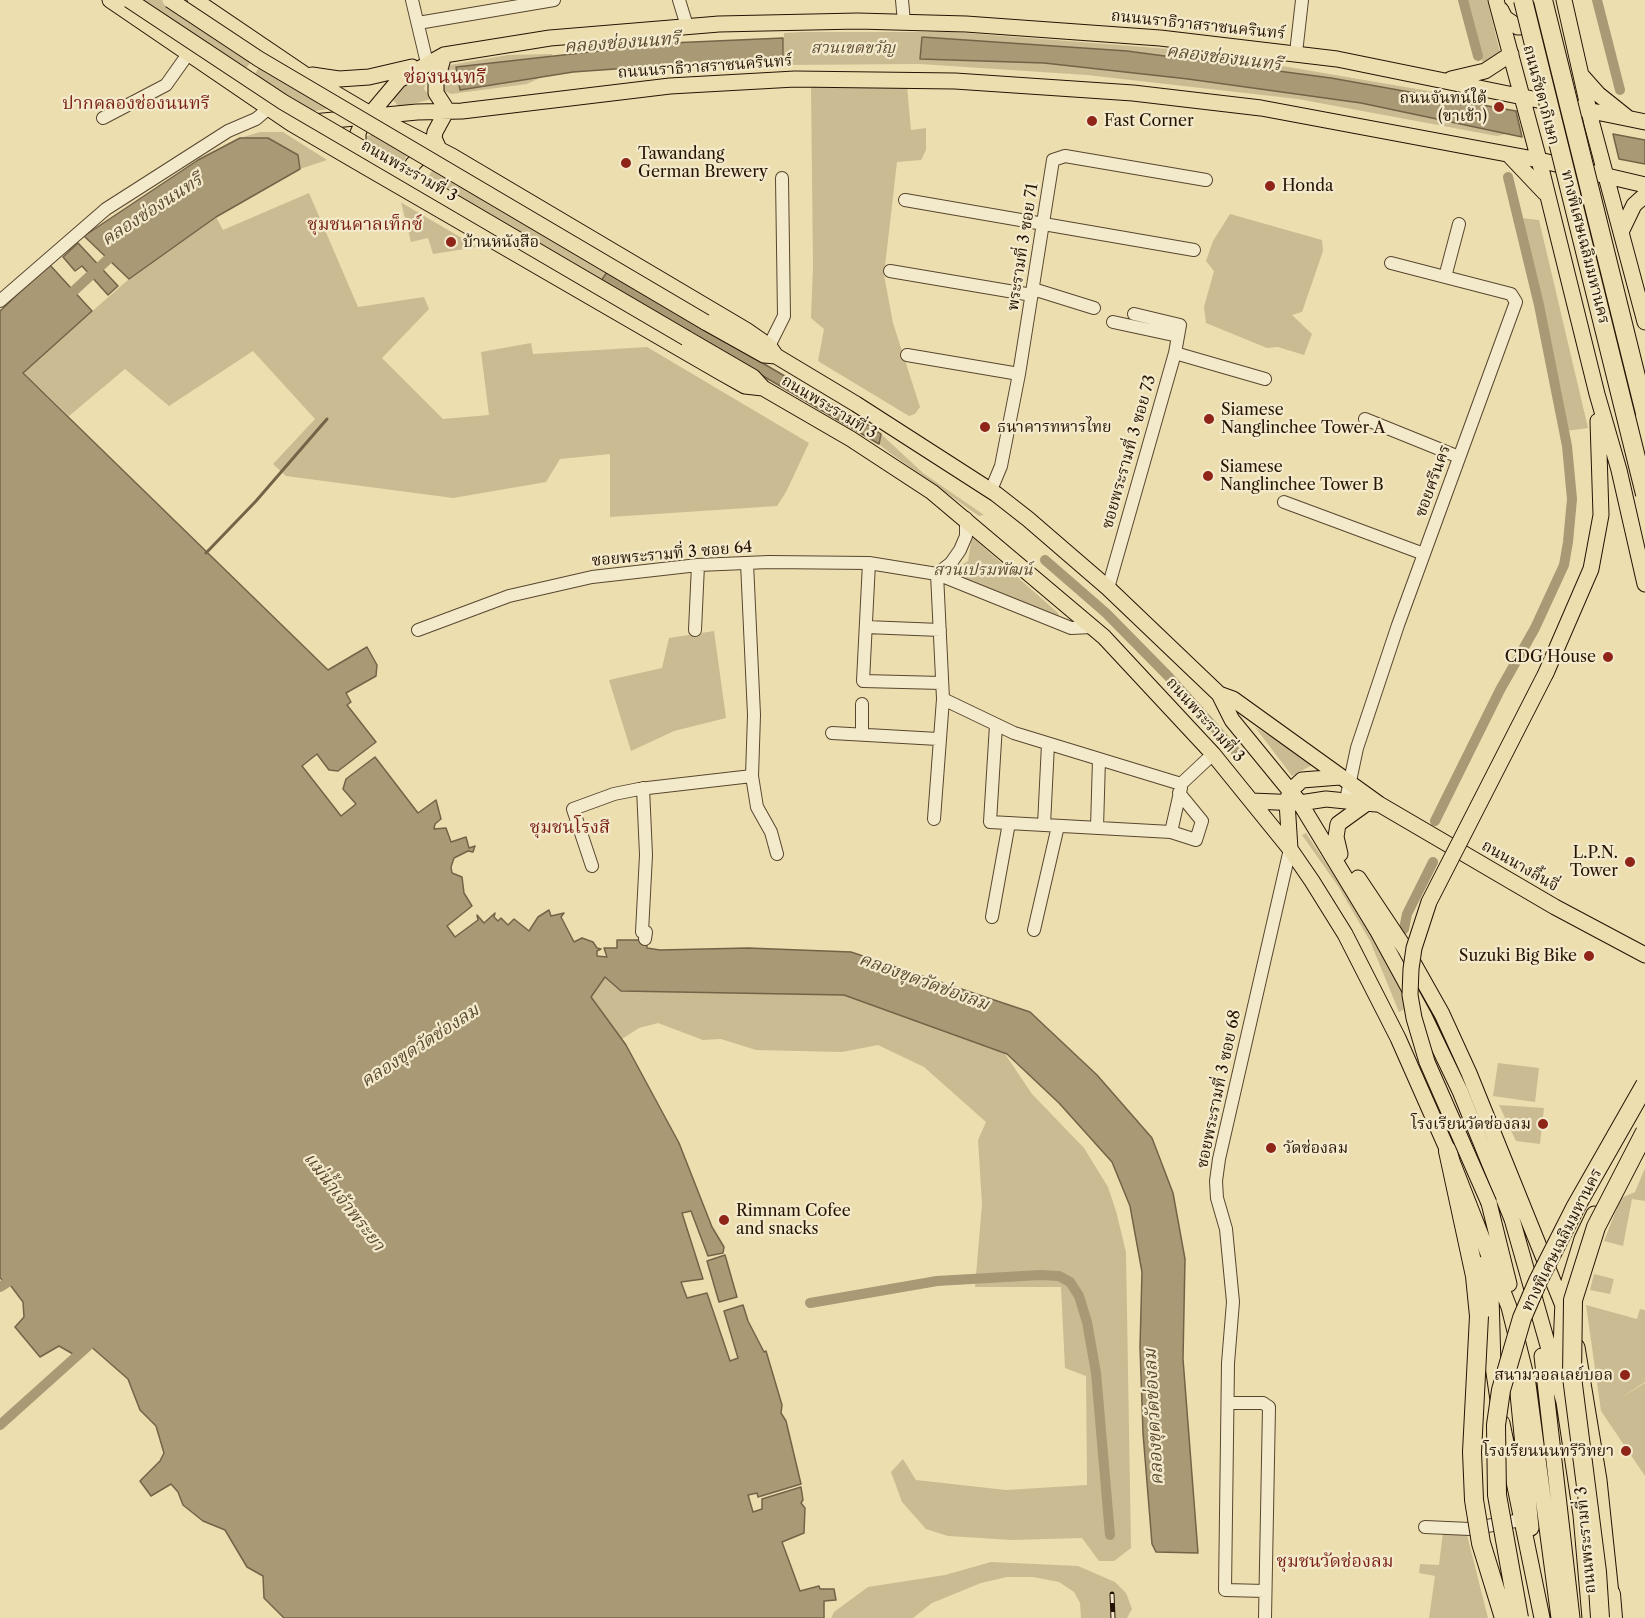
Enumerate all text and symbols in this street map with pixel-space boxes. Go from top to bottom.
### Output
street label: ถนนนราธิวาสราชนครินทร์ [1110,6,1286,44]
water label: คลองช่องนนทรี [563,28,681,58]
park label: สวนเขตขวัญ [811,38,895,58]
water label: คลองช่องนนทรี [1165,40,1283,76]
street label: ถนนรัชดาภิเษก [1518,43,1564,147]
street label: ถนนนราธิวาสราชนครินทร์ [617,51,793,83]
district label: ช่องนนทรี [404,65,486,89]
place label: ถนนจันทน์ใต้ (ขาเข้า) [1399,88,1487,126]
district label: ปากคลองช่องนนทรี [62,93,210,115]
marker: ถนนจันทน์ใต้ (ขาเข้า) [1492,100,1506,114]
place label: Fast Corner [1104,111,1194,131]
marker: Fast Corner [1085,114,1099,128]
street label: ถนนพระรามที่ 3 [358,136,460,206]
place label: Tawandang German Brewery [638,144,768,182]
marker: Tawandang German Brewery [619,156,633,170]
street label: ทางพิเศษเฉลิมมหานคร [1557,168,1613,326]
water label: คลองช่องนนทรี [97,169,207,251]
place label: Honda [1282,176,1333,196]
marker: Honda [1263,179,1277,193]
street label: พระรามที่ 3 ซอย 71 [1003,182,1043,312]
district label: ชุมชนคาลเท็กซ์ [307,214,423,236]
place label: บ้านหนังสือ [463,232,539,252]
marker: บ้านหนังสือ [444,235,458,249]
street label: ถนนพระรามที่ 3 [778,371,880,443]
street label: ซอยพระรามที่ 3 ซอย 73 [1098,373,1160,531]
place label: Siamese Nanglinchee Tower A [1221,400,1385,438]
marker: Siamese Nanglinchee Tower A [1202,412,1216,426]
place label: ธนาคารทหารไทย [997,417,1112,437]
marker: ธนาคารทหารไทย [978,420,992,434]
street label: ซอยศรีนคร [1411,442,1455,520]
place label: Siamese Nanglinchee Tower B [1220,457,1384,495]
marker: Siamese Nanglinchee Tower B [1201,469,1215,483]
street label: ซอยพระรามที่ 3 ซอย 64 [591,537,753,571]
park label: สวนเปรมพัฒน์ [933,560,1033,580]
place label: CDG House [1505,647,1596,667]
marker: CDG House [1601,650,1615,664]
street label: ถนนพระรามที่ 3 [1162,674,1248,766]
district label: ชุมชนโรงสี [530,817,610,839]
street label: ถนนนางลิ้นจี่ [1478,836,1562,896]
place label: L.P.N. Tower [1570,843,1618,881]
marker: L.P.N. Tower [1623,855,1637,869]
place label: Suzuki Big Bike [1459,946,1577,966]
water label: คลองขุดวัดช่องลม [856,948,992,1016]
marker: Suzuki Big Bike [1582,949,1596,963]
water label: คลองขุดวัดช่องลม [357,1000,483,1092]
street label: ซอยพระรามที่ 3 ซอย 68 [1193,1008,1245,1170]
place label: โรงเรียนวัดช่องลม [1411,1114,1531,1134]
marker: โรงเรียนวัดช่องลม [1536,1117,1550,1131]
place label: วัดช่องลม [1283,1138,1348,1158]
marker: วัดช่องลม [1264,1141,1278,1155]
water label: แม่น้ำเจ้าพระยา [299,1148,389,1256]
street label: ทางพิเศษเฉลิมมหานคร [1518,1165,1606,1315]
place label: Rimnam Cofee and snacks [736,1201,851,1239]
marker: Rimnam Cofee and snacks [717,1213,731,1227]
water label: คลองขุดวัดช่องลม [1140,1348,1168,1486]
place label: สนามวอลเลย์บอล [1494,1365,1613,1385]
marker: สนามวอลเลย์บอล [1618,1368,1632,1382]
place label: โรงเรียนนนทรีวิทยา [1483,1441,1614,1461]
marker: โรงเรียนนนทรีวิทยา [1619,1444,1633,1458]
street label: ถนนพระรามที่ 3 [1572,1485,1600,1595]
district label: ชุมชนวัดช่องลม [1276,1551,1394,1573]

